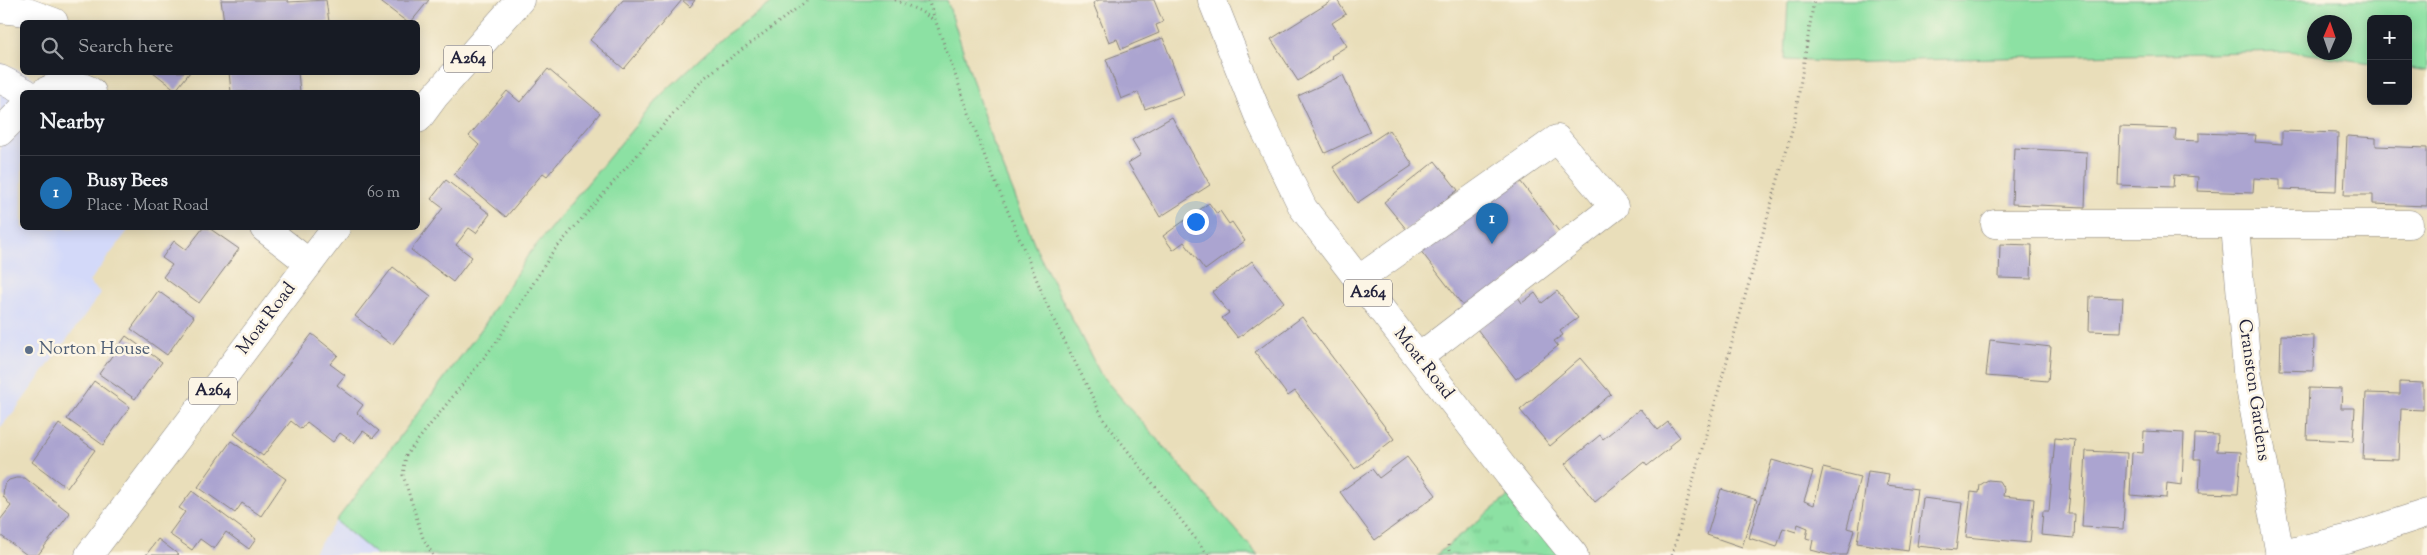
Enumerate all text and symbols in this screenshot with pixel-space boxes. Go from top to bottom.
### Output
north arrow [2307,15,2352,60]
map controls [2367,15,2412,105]
button: + [2367,15,2412,60]
search box [20,20,420,75]
icon: search [38,34,66,62]
text: Search here [78,34,173,61]
road number: A264 [444,46,492,72]
button: − [2367,60,2412,105]
text: Nearby [40,108,105,138]
text: Busy Bees [87,168,168,195]
text: 1 [53,182,59,205]
text: 60 m [367,182,400,205]
text: Place · Moat Road [87,195,208,218]
pin: 1 [1476,203,1508,244]
your location [1183,209,1209,235]
street label: Moat Road [231,277,303,361]
road number: A264 [1344,280,1392,306]
street label: Cranston Gardens [2230,317,2276,463]
street label: Moat Road [1387,323,1459,405]
place label: Norton House [39,337,150,363]
marker: Norton House [23,344,35,356]
road number: A264 [189,378,237,404]

